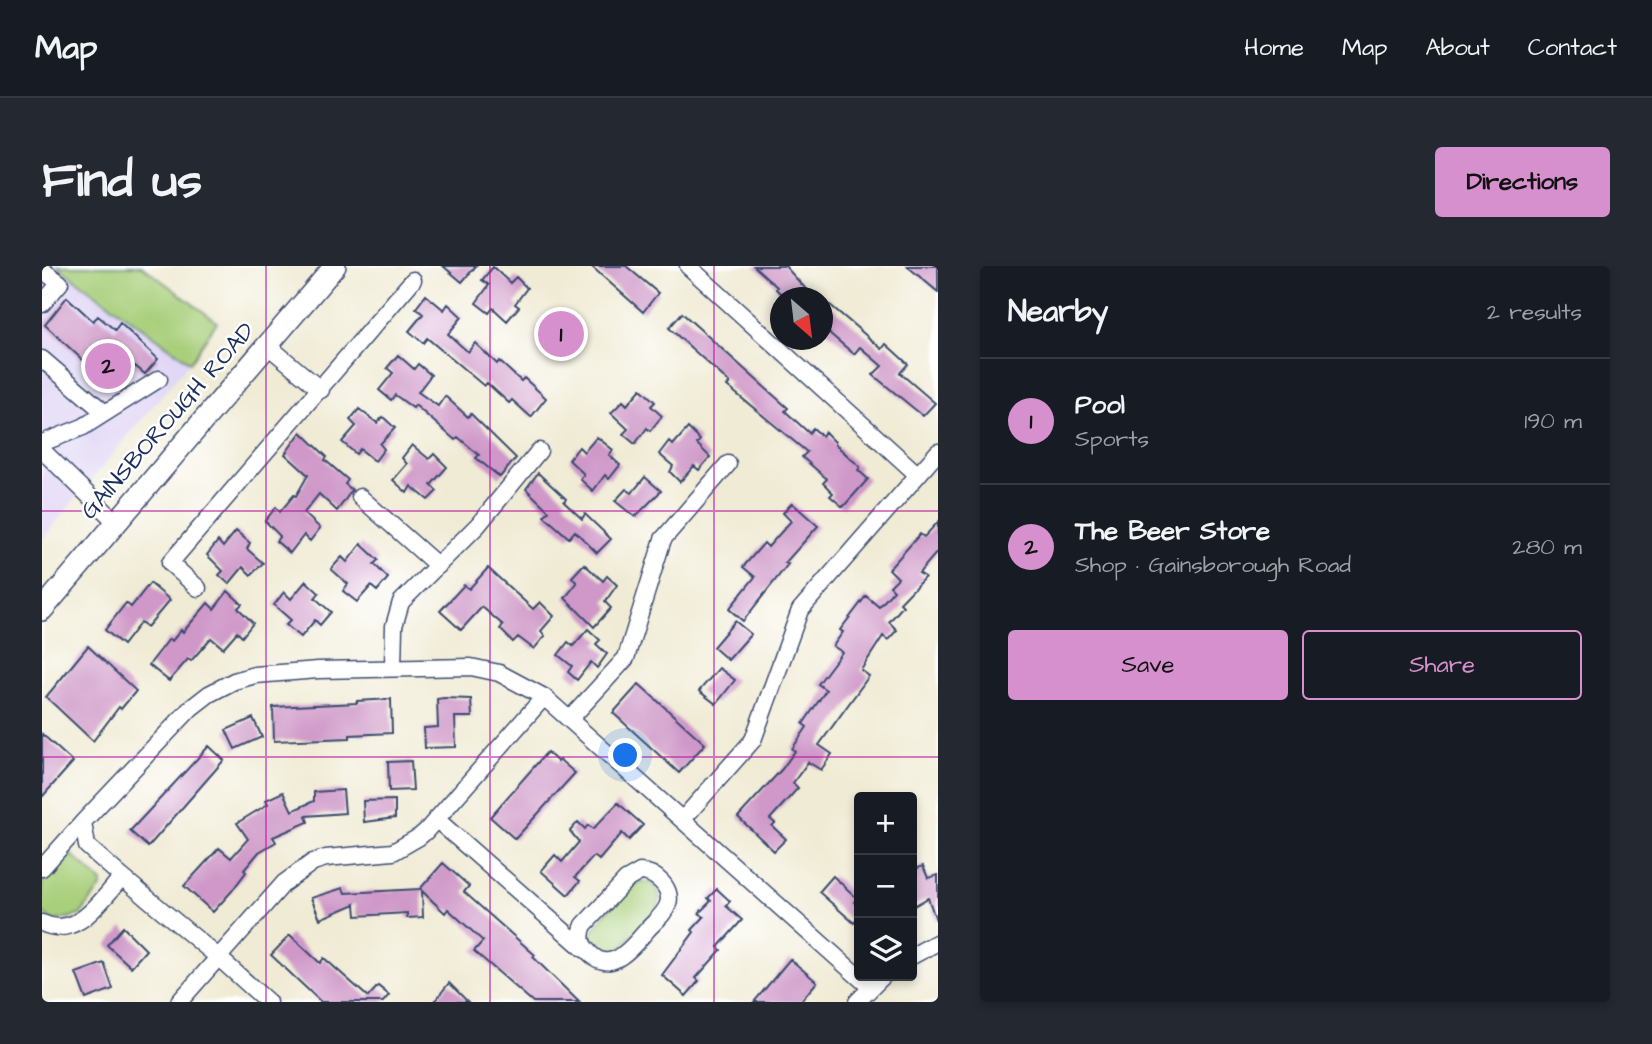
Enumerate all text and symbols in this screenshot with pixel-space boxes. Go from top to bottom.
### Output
text: Map [35,25,97,71]
text: Home [1244,31,1304,65]
text: Map [1342,31,1387,65]
text: About [1425,31,1490,65]
text: Contact [1528,31,1617,65]
button: Directions [1435,147,1610,217]
text: Find us [42,148,202,216]
north arrow [770,287,833,350]
text: Nearby [1008,291,1108,333]
text: 2 results [1487,296,1582,328]
pin: 1 [538,308,584,360]
street label: GAINSBOROUGH ROAD [73,315,263,527]
pin: 2 [85,340,131,392]
text: Pool [1075,387,1125,423]
text: 1 [1030,405,1032,437]
text: 190 m [1524,405,1582,437]
text: Sports [1075,423,1149,455]
text: The Beer Store [1075,513,1270,549]
text: 2 [1024,531,1038,563]
text: 280 m [1512,531,1582,563]
text: Shop · Gainsborough Road [1075,549,1351,581]
button: Save [1008,630,1288,700]
button: Share [1302,630,1582,700]
your location [608,738,642,772]
map controls [854,792,917,981]
button: + [854,792,917,855]
button: − [854,855,917,918]
button: layers [854,918,917,981]

